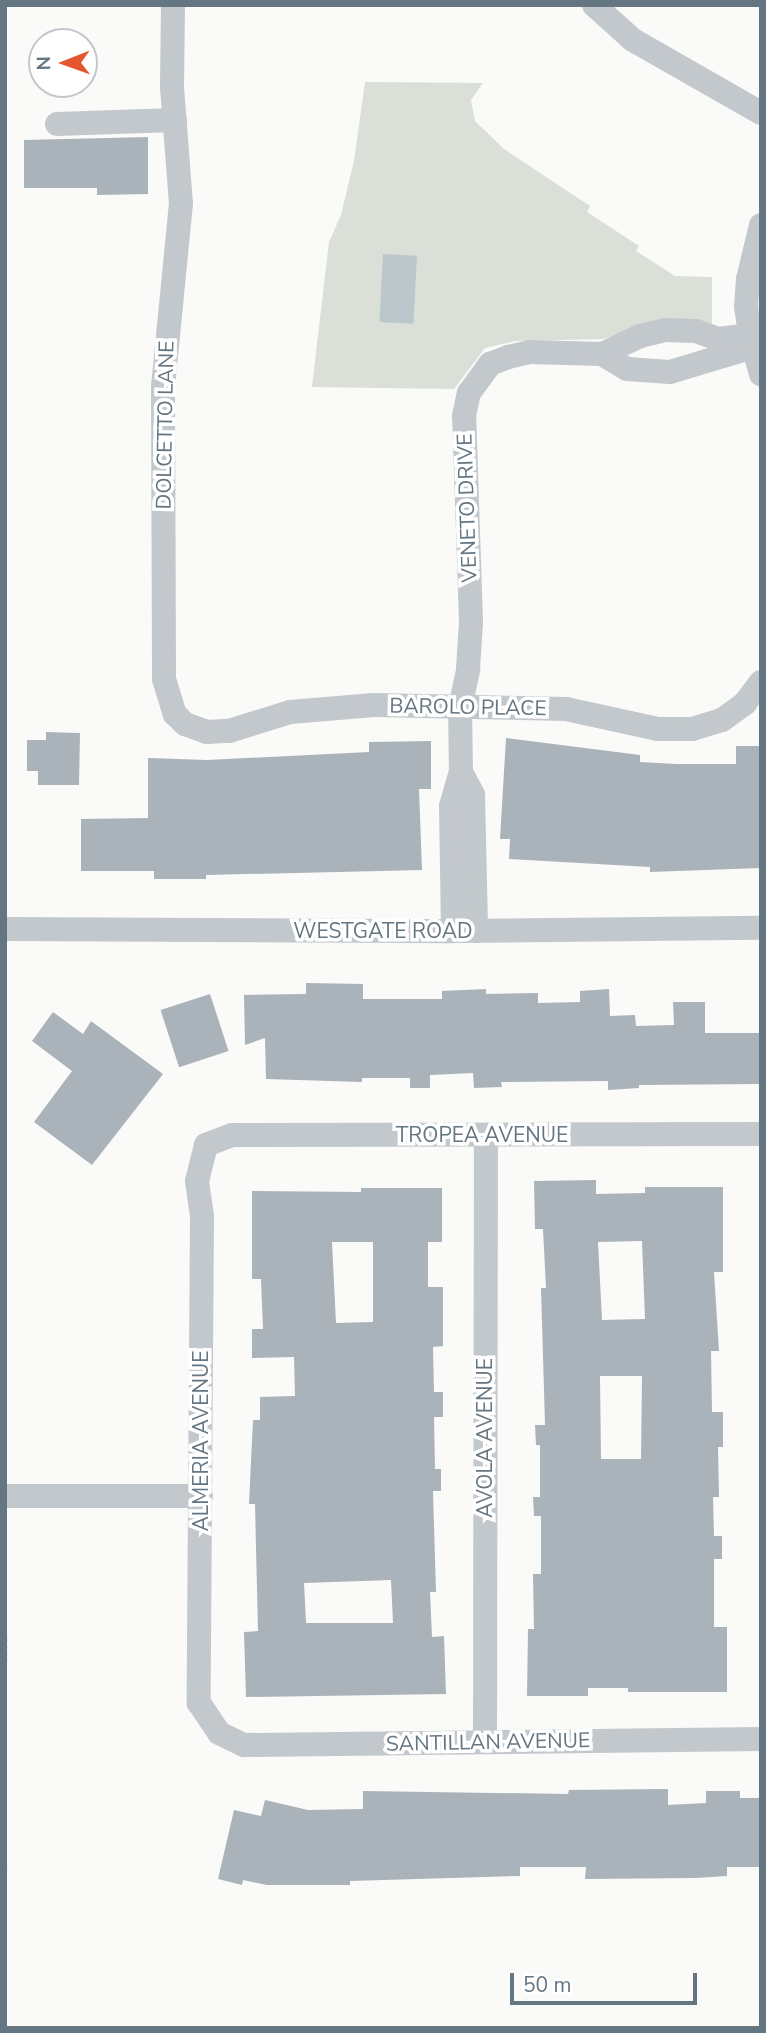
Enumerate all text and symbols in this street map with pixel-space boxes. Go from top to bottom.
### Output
north arrow [28,28,98,98]
text: N [31,56,57,71]
street label: DOLCETTO LANE [151,340,179,510]
street label: VENETO DRIVE [452,433,482,583]
street label: BAROLO PLACE [389,693,547,721]
street label: WESTGATE ROAD [293,918,473,944]
street label: TROPEA AVENUE [396,1122,568,1148]
street label: ALMERIA AVENUE [188,1351,214,1531]
street label: AVOLA AVENUE [472,1358,498,1518]
street label: SANTILLAN AVENUE [386,1728,590,1756]
scale bar [514,1960,701,2004]
text: 50 m [523,1971,572,1999]

